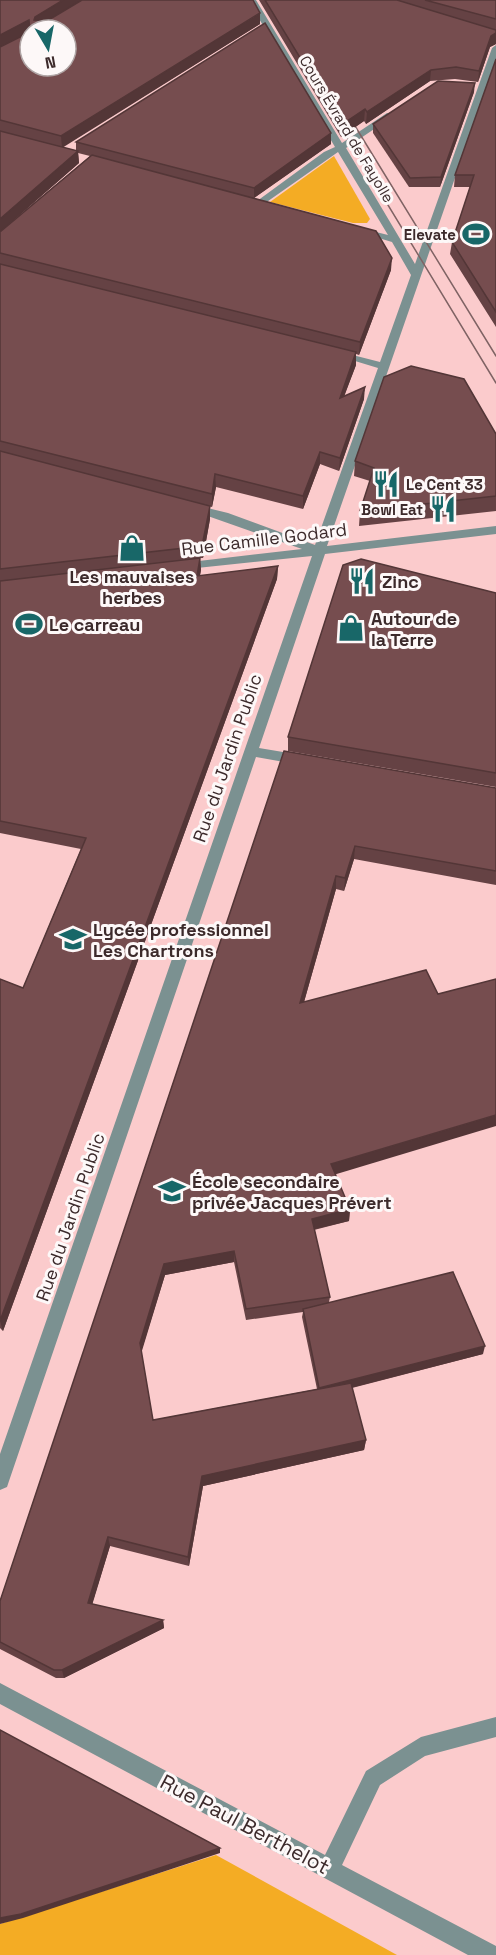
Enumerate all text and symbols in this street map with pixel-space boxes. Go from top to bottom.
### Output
north arrow [18,18,78,78]
text: N [43,51,58,74]
street label: Cours Évrard de Fayolle [296,52,399,206]
sports icon: Elevate [461,219,491,249]
place label: Elevate [404,225,456,244]
restaurant icon: Le Cent 33 [371,469,401,499]
place label: Le Cent 33 [406,475,483,494]
restaurant icon: Bowl Eat [428,494,458,524]
place label: Bowl Eat [361,500,423,519]
street label: Rue Camille Godard [180,517,348,561]
shop icon: Les mauvaises herbes [117,533,147,563]
place label: Les mauvaises herbes [70,565,194,609]
restaurant icon: Zinc [347,566,377,596]
place label: Zinc [382,570,419,593]
place label: Autour de la Terre [371,607,457,651]
sports icon: Le carreau [14,609,44,639]
place label: Le carreau [49,613,140,636]
shop icon: Autour de la Terre [336,613,366,643]
street label: Rue du Jardin Public [187,671,267,845]
place label: Lycée professionnel Les Chartrons [93,918,269,962]
school or university icon: Lycée professionnel Les Chartrons [58,924,88,954]
street label: Rue du Jardin Public [30,1130,110,1304]
place label: École secondaire privée Jacques Prévert [192,1170,392,1214]
school or university icon: École secondaire privée Jacques Prévert [157,1176,187,1206]
street label: Rue Paul Berthelot [156,1768,334,1880]

